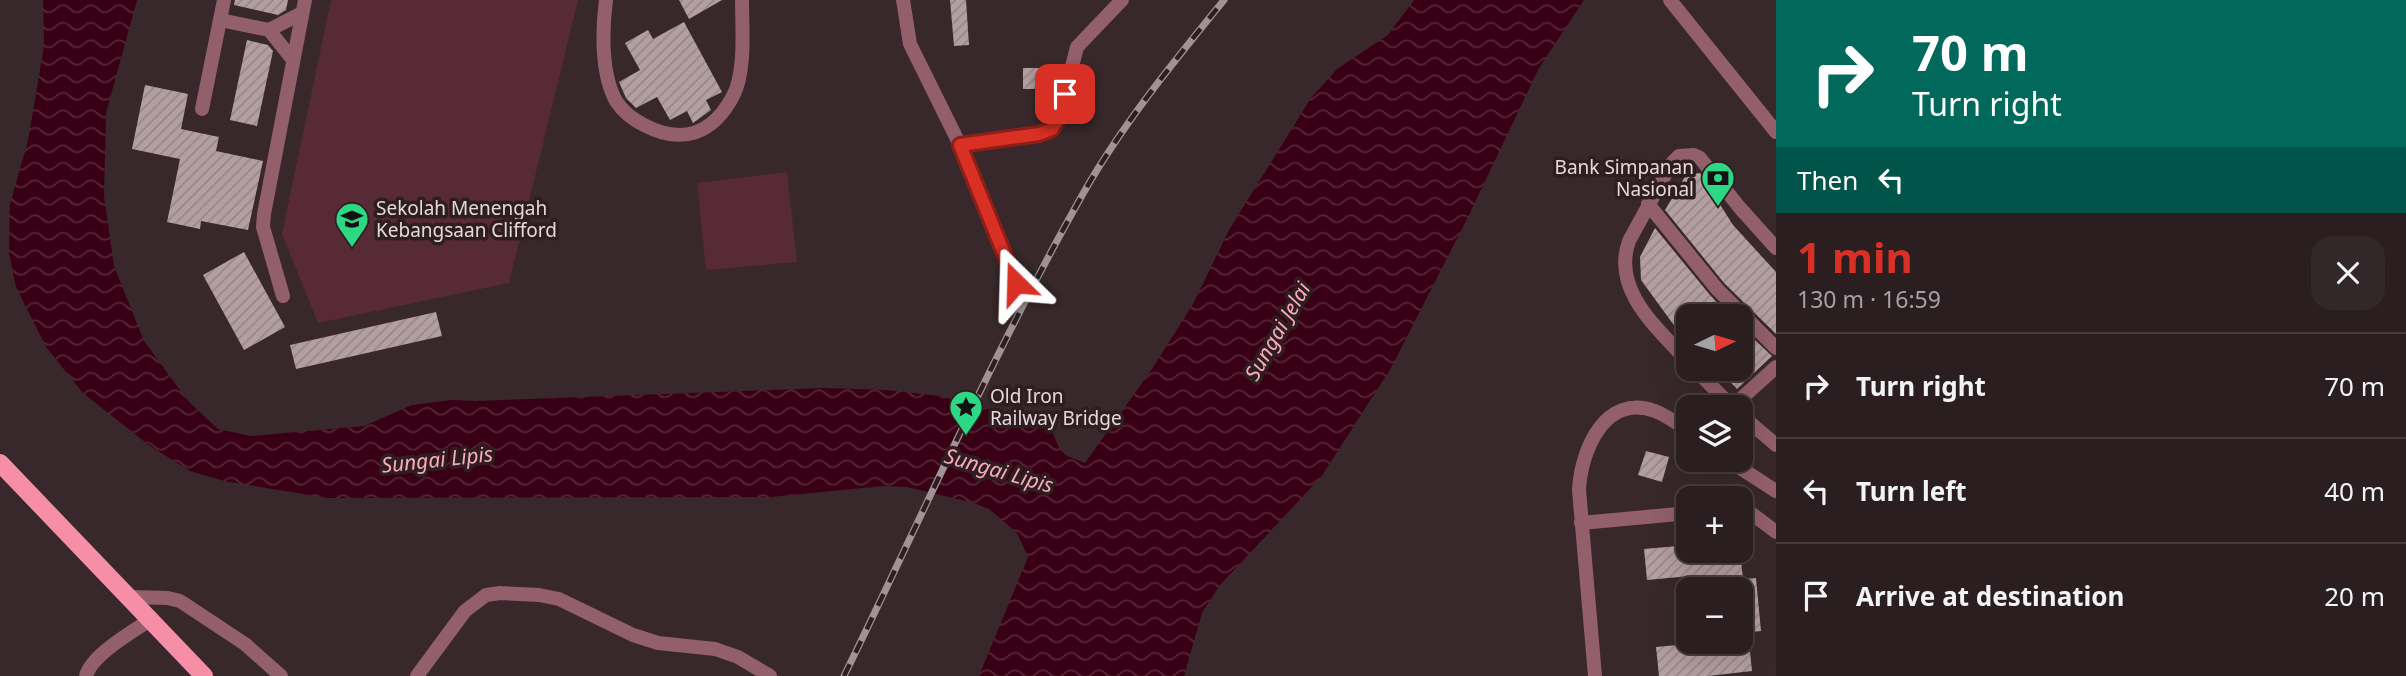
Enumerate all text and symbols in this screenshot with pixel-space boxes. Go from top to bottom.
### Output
text: 70 m [1912,19,2029,85]
icon: right [1797,28,1888,119]
pin [1035,64,1095,124]
icon: arrive [1046,75,1084,113]
text: Turn right [1912,82,2062,125]
place label: Bank Simpanan Nasional [1555,154,1694,202]
bank icon: Bank Simpanan Nasional [1699,159,1737,208]
icon: left [1872,161,1910,199]
text: Then [1797,162,1858,198]
place label: Sekolah Menengah Kebangsaan Clifford [376,195,557,243]
school or university icon: Sekolah Menengah Kebangsaan Clifford [333,200,371,249]
text: 1 min [1797,228,1913,285]
button: close [2311,236,2385,310]
position arrow [979,246,1053,320]
water label: Sungai Jelai [1238,276,1317,385]
text: 130 m · 16:59 [1797,283,1941,315]
north arrow [1676,304,1754,382]
map controls [1676,304,1753,654]
icon: right [1797,367,1835,405]
text: Turn right [1856,368,1986,404]
text: 70 m [2324,368,2385,404]
place label: Old Iron Railway Bridge [990,383,1122,431]
place icon: Old Iron Railway Bridge [947,388,985,437]
button: layers [1676,395,1753,472]
water label: Sungai Lipis [380,439,494,479]
water label: Sungai Lipis [941,441,1057,499]
icon: left [1797,472,1835,510]
text: Turn left [1856,473,1967,509]
text: 40 m [2324,473,2385,509]
button: + [1676,486,1753,563]
button: − [1676,577,1753,654]
icon: arrive [1797,577,1835,615]
text: Arrive at destination [1856,578,2125,614]
text: 20 m [2324,578,2385,614]

